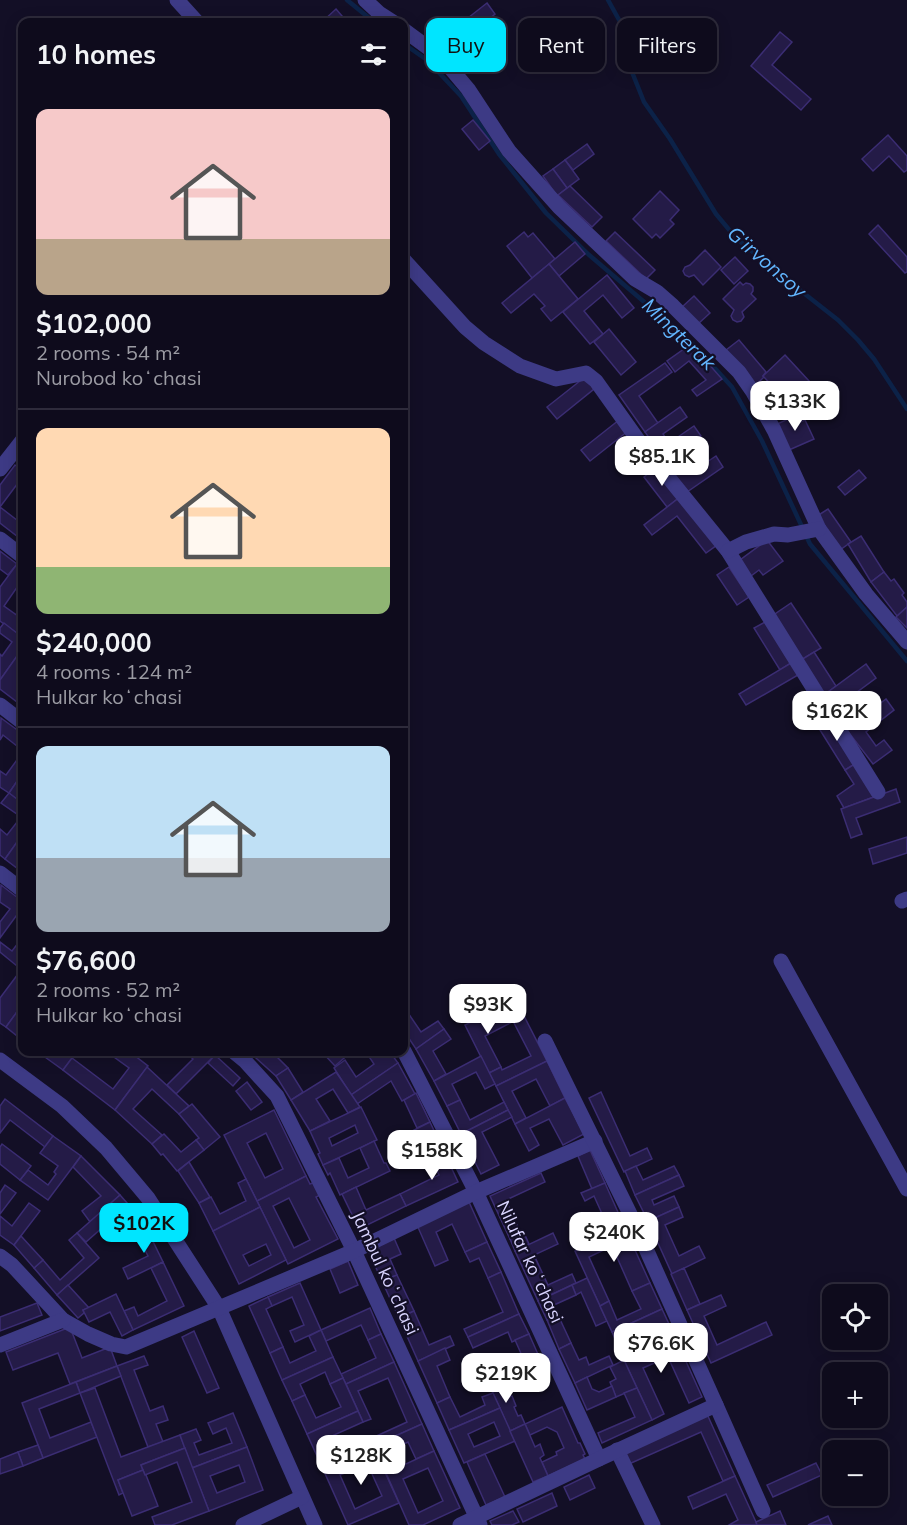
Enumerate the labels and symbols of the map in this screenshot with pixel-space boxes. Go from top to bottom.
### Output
water label: G‘irvonsoy [723,220,813,304]
water label: Mingterak [637,292,722,375]
pin: $133K [753,381,837,432]
pin: $85.1K [613,436,711,487]
pin: $162K [795,691,879,742]
pin: $93K [452,984,524,1035]
pin: $158K [390,1130,474,1181]
street label: Nilufar koʻchasi [492,1197,569,1327]
pin: $102K [102,1203,186,1254]
street label: Jambul koʻchasi [347,1207,424,1339]
pin: $240K [572,1212,656,1263]
pin: $76.6K [612,1323,710,1374]
pin: $219K [464,1353,548,1404]
pin: $128K [319,1435,403,1486]

